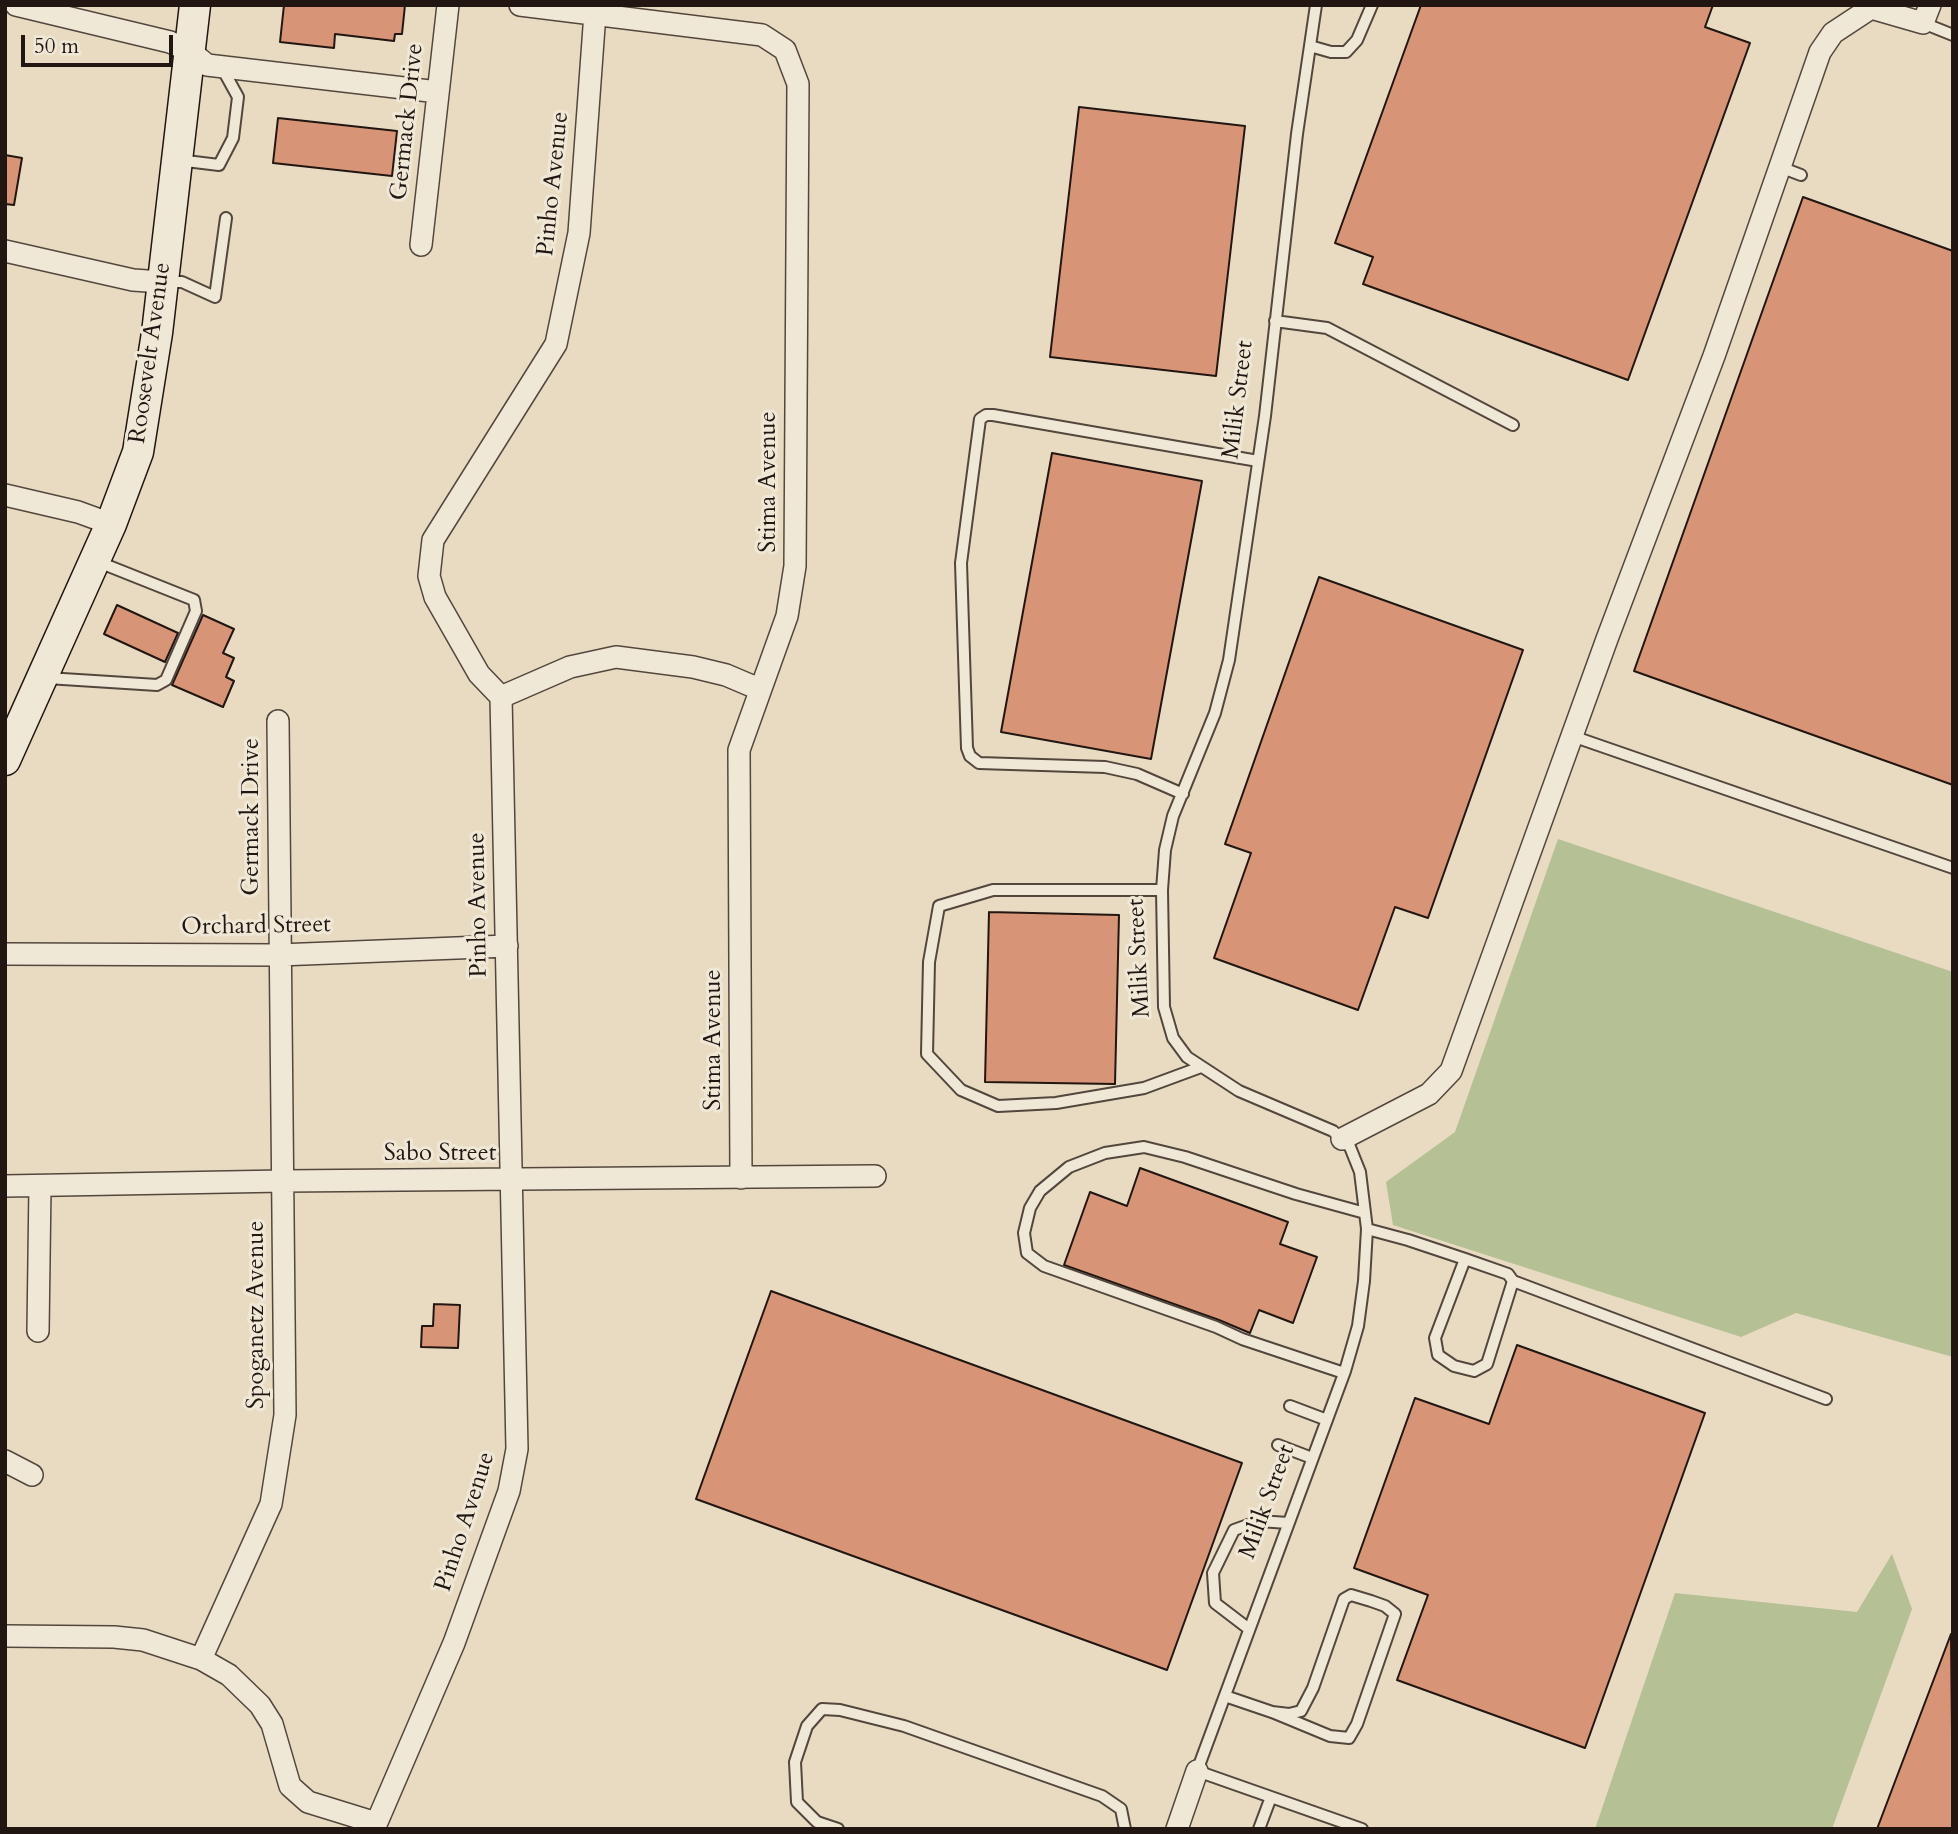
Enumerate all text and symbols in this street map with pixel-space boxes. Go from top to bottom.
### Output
scale bar [24,21,177,65]
text: 50 m [34,32,79,61]
street label: Germack Drive [385,42,431,202]
street label: Pinho Avenue [532,110,576,258]
street label: Roosevelt Avenue [124,261,178,445]
street label: Milik Street [1217,339,1261,461]
street label: Stima Avenue [755,411,783,553]
street label: Germack Drive [238,738,266,896]
street label: Pinho Avenue [463,832,495,978]
street label: Milik Street [1122,898,1158,1018]
street label: Orchard Street [181,911,331,943]
street label: Stima Avenue [700,969,728,1111]
street label: Sabo Street [384,1140,496,1168]
street label: Spoganetz Avenue [243,1221,271,1409]
street label: Milik Street [1234,1441,1302,1563]
street label: Pinho Avenue [430,1449,502,1595]

